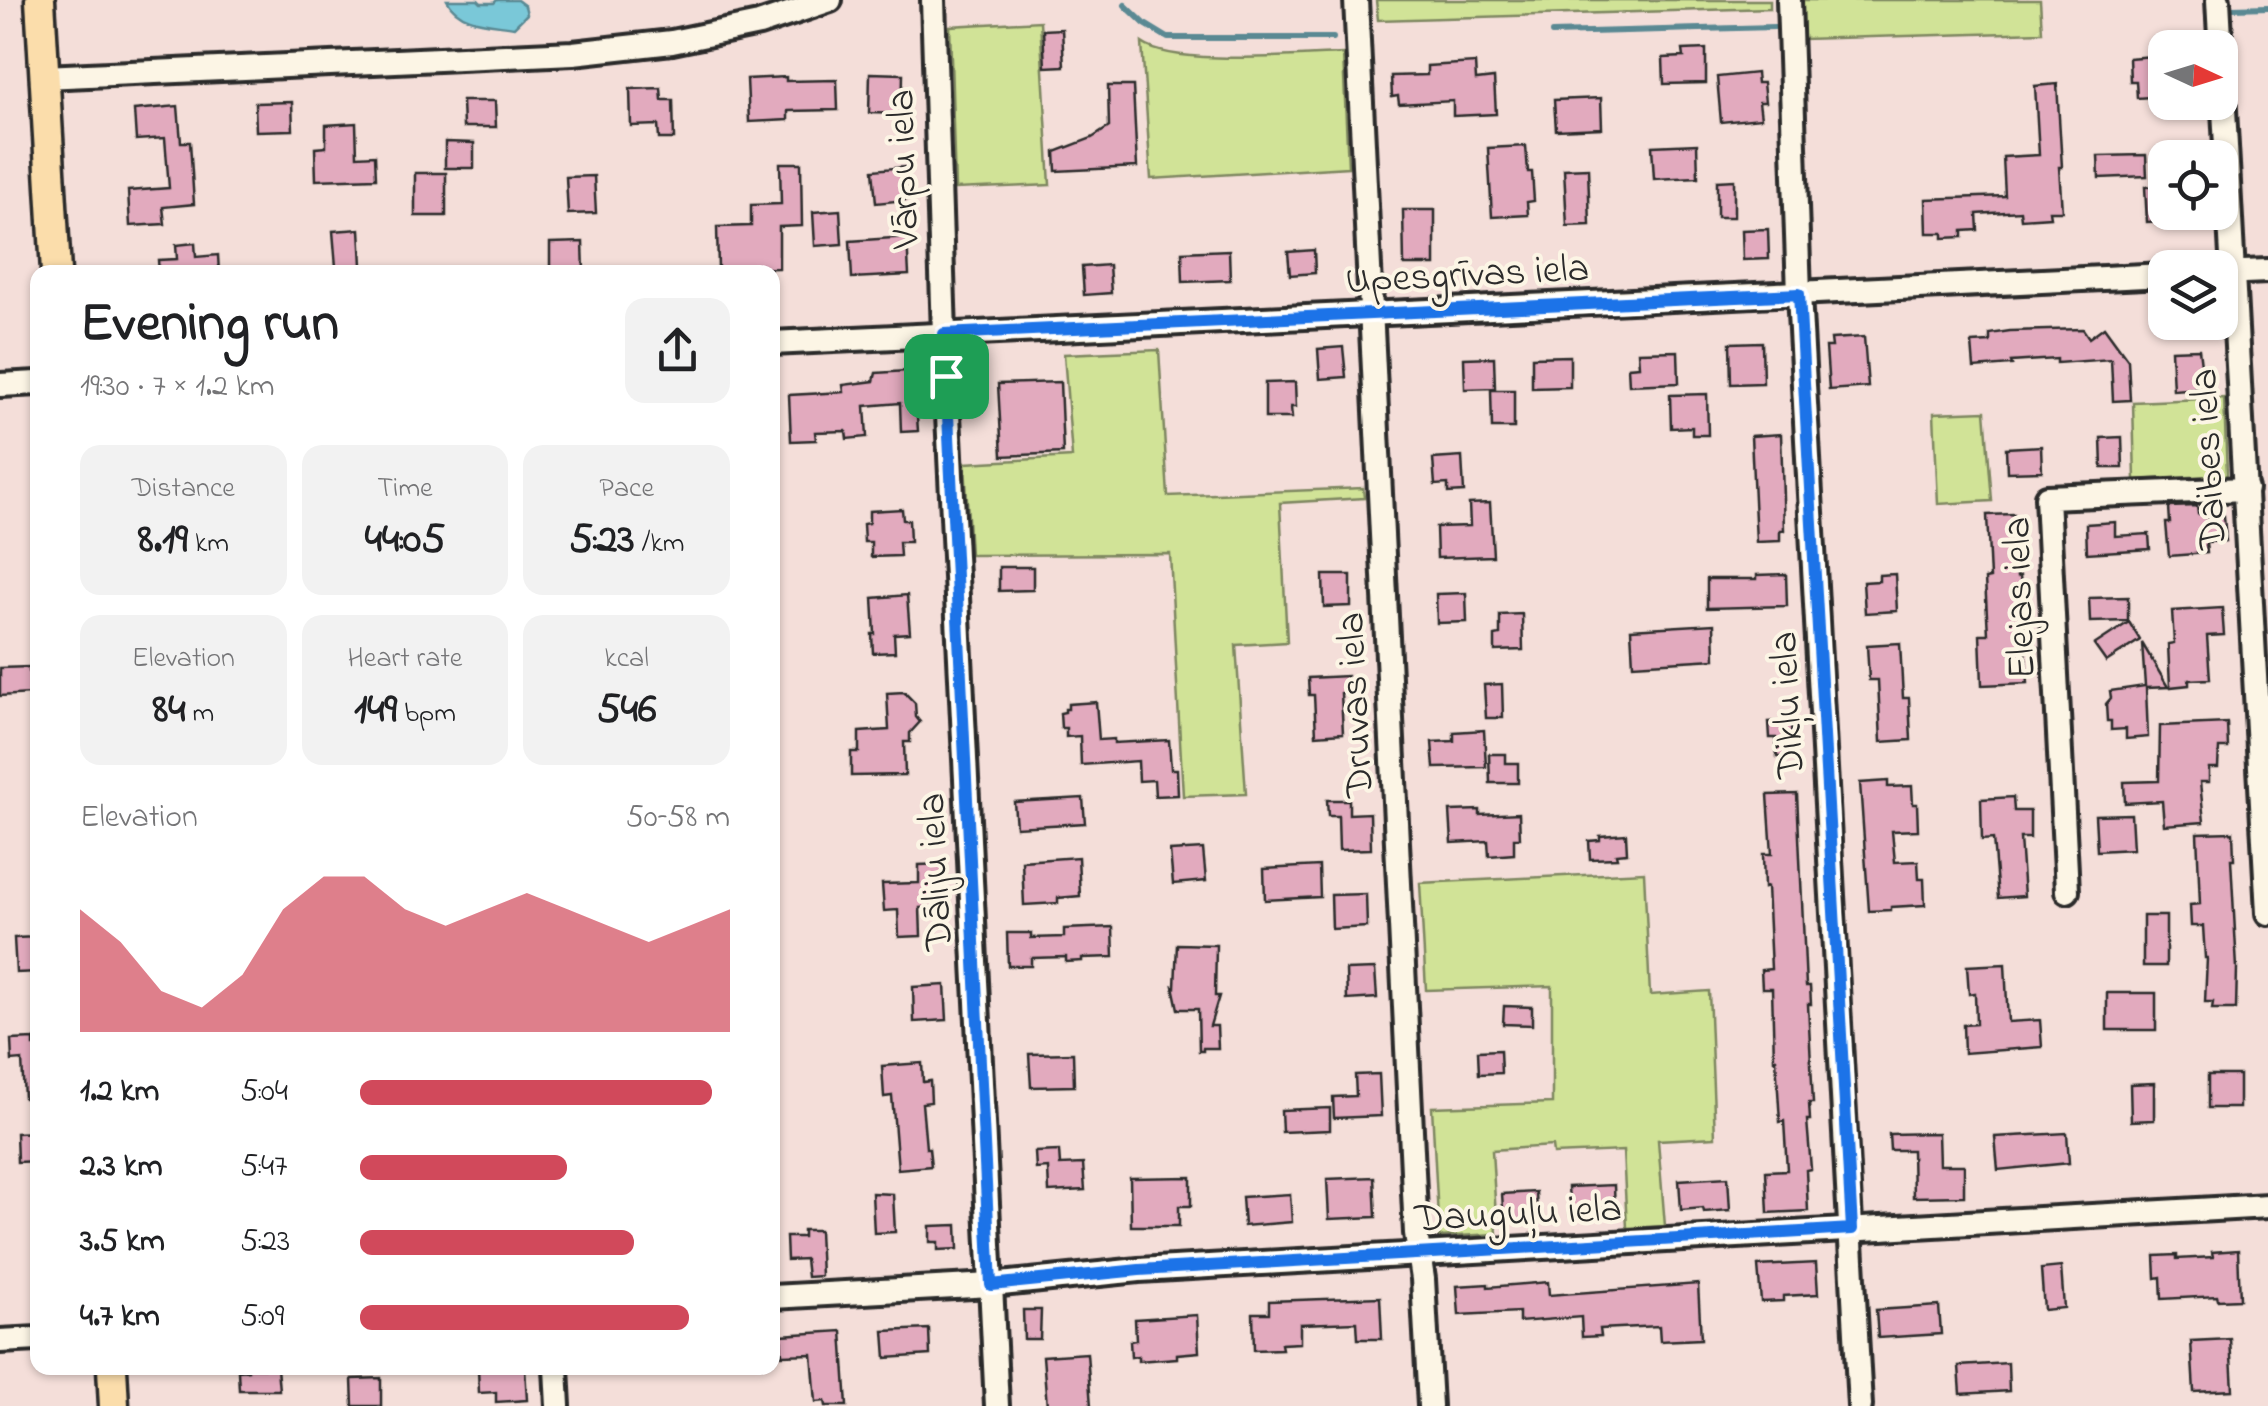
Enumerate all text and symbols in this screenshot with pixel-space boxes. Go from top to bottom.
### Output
north arrow [2148,30,2238,120]
map controls [2148,30,2238,340]
street label: Vārpu iela [873,88,938,251]
button: locate [2148,140,2238,230]
street label: Upesgrīvas iela [1344,241,1590,312]
button: layers [2148,250,2238,340]
text: Evening run [80,286,339,366]
button: share [625,298,730,403]
pin [904,334,989,419]
icon: arrive [919,349,974,404]
text: 19:30 · 7 × 1.2 km [80,364,275,411]
street label: Daibes iela [2176,367,2245,552]
text: Distance [132,469,235,510]
text: Time [377,469,433,510]
text: Pace [599,469,654,510]
text: 8.19 [138,510,188,571]
text: 44:05 [365,510,445,571]
text: 5:23 [569,510,635,571]
street label: Elejas iela [1989,516,2054,680]
text: km [188,524,229,565]
text: /km [635,524,684,565]
street label: Druvas iela [1323,611,1392,800]
street label: Dikļu iela [1756,630,1823,781]
text: Elevation [132,639,235,680]
text: Heart rate [348,639,462,680]
text: kcal [604,639,649,680]
text: 84 [152,680,185,741]
text: 149 [354,680,397,741]
text: 546 [597,680,657,741]
text: m [185,694,214,735]
text: bpm [397,694,456,735]
street label: Dāliju iela [904,791,971,953]
text: Elevation [80,795,198,842]
text: 50–58 m [626,795,730,842]
text: 1.2 km [80,1069,159,1116]
text: 5:04 [240,1069,288,1116]
text: 2.3 km [80,1144,163,1191]
text: 5:47 [240,1144,287,1191]
street label: Dauguļu iela [1412,1181,1623,1250]
text: 3.5 km [80,1219,165,1266]
text: 5:23 [240,1219,290,1266]
text: 4.7 km [80,1294,160,1341]
text: 5:09 [240,1294,284,1341]

